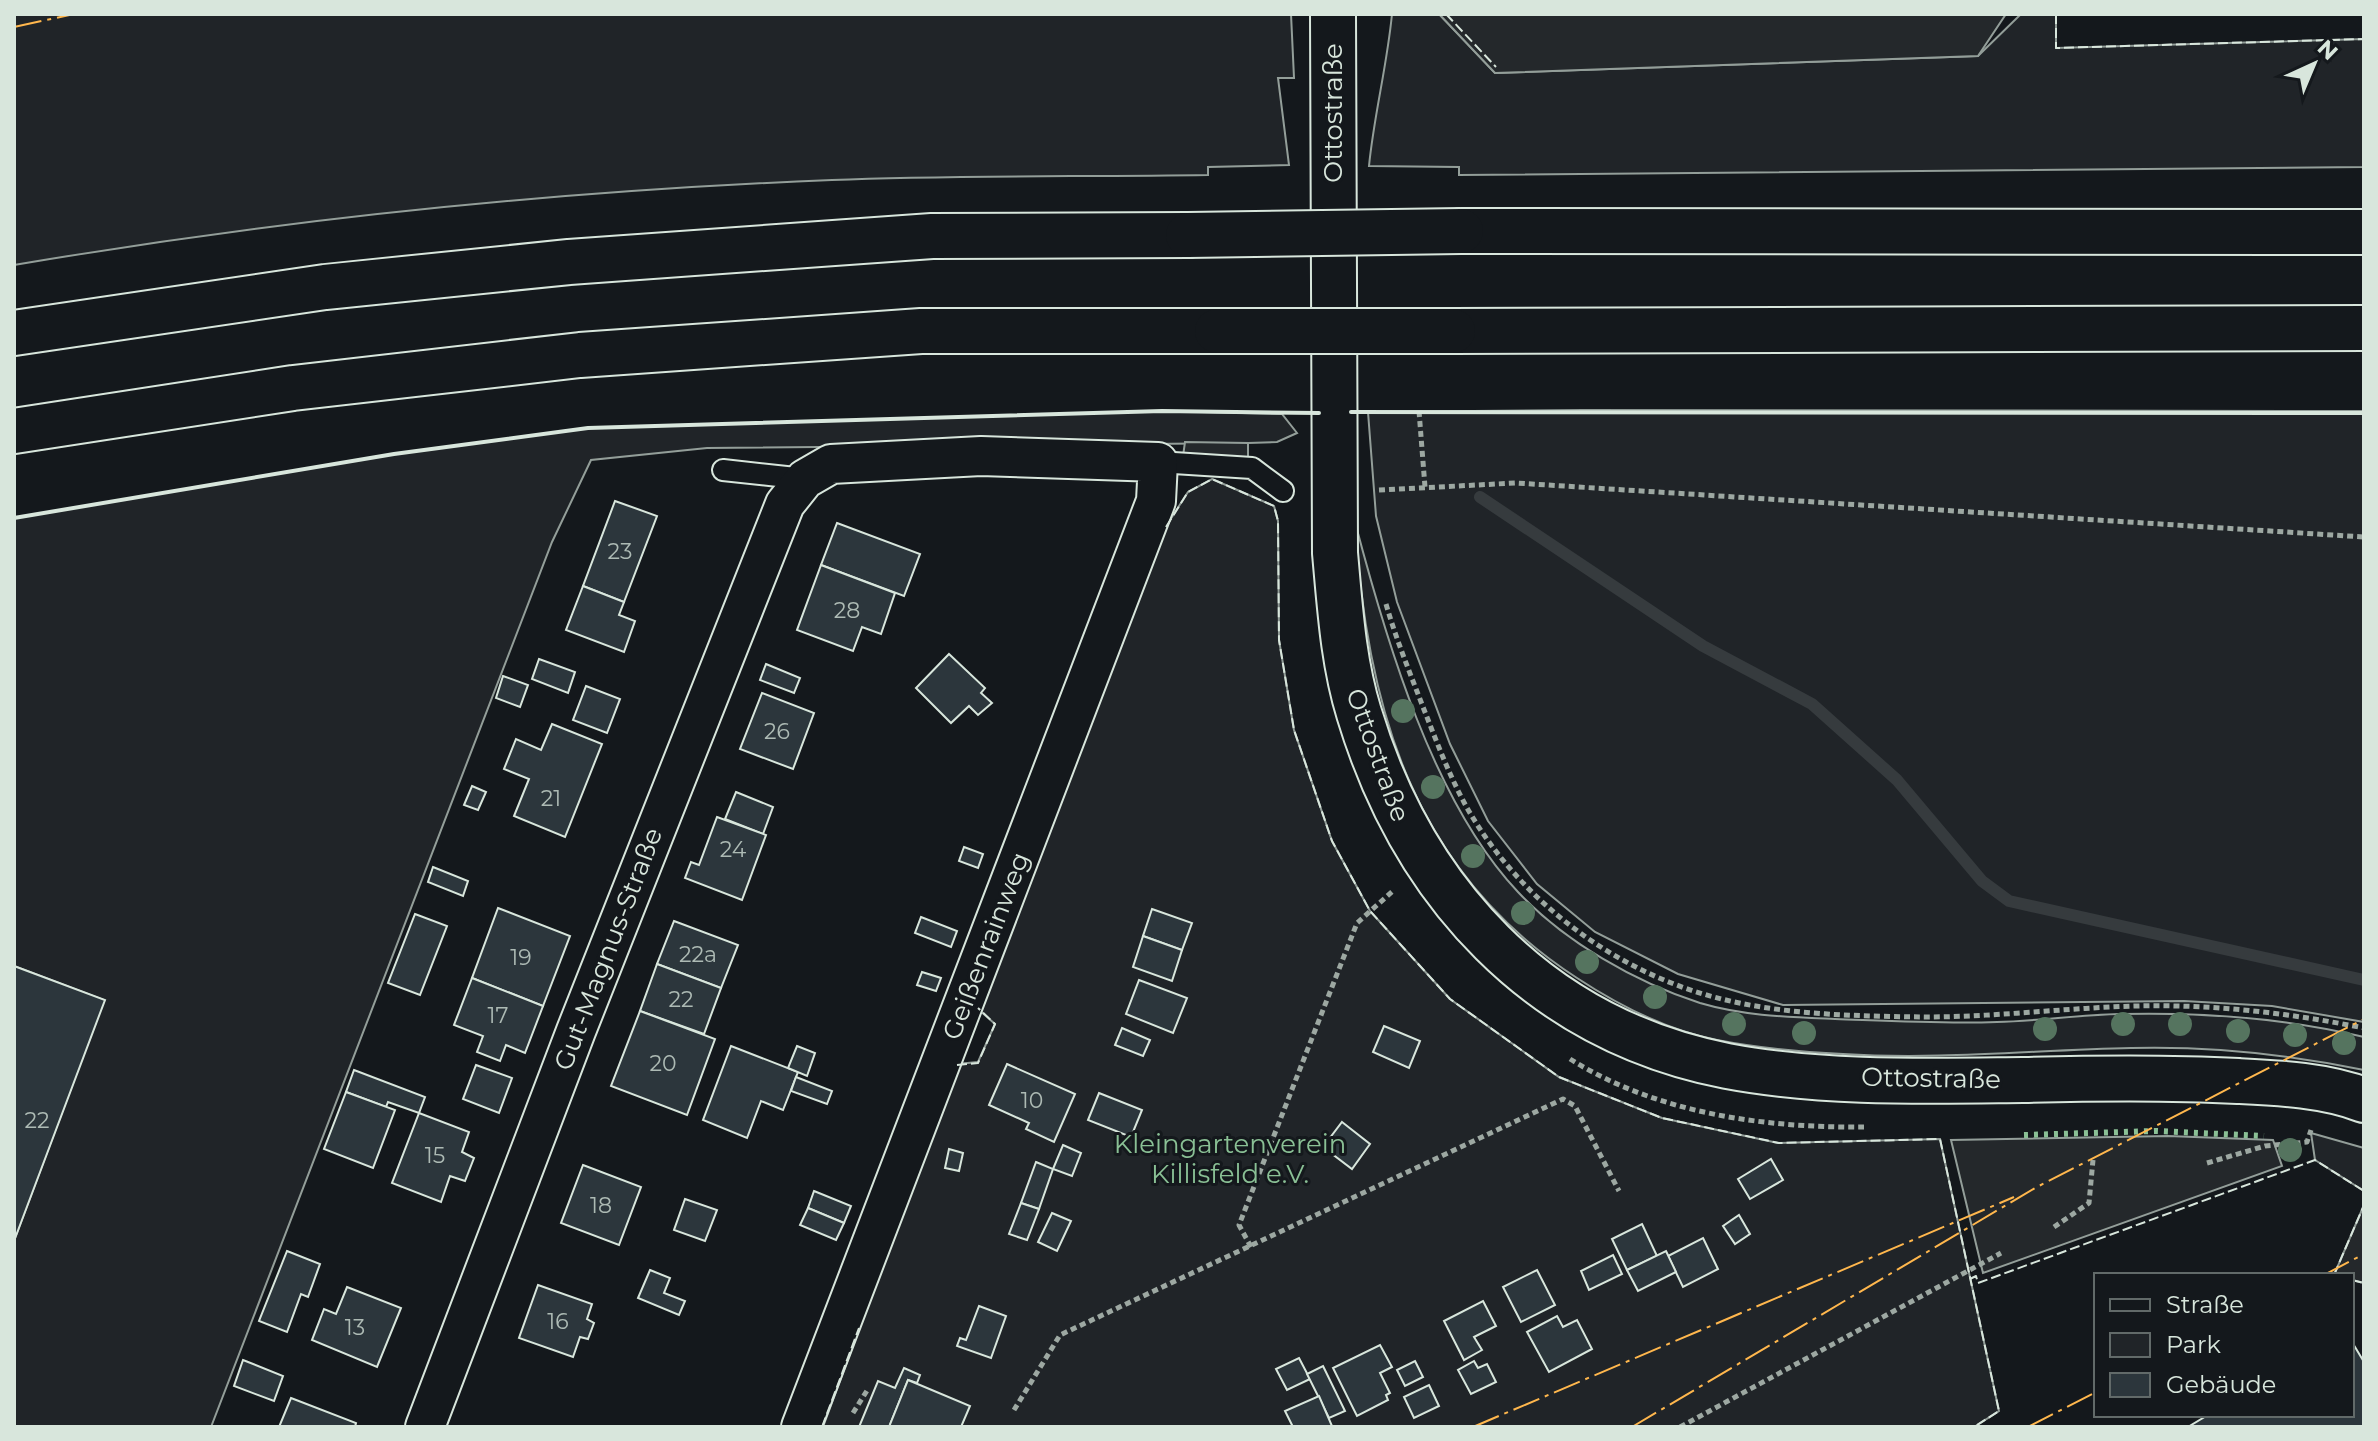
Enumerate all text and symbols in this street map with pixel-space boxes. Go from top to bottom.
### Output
north arrow [2274,24,2354,104]
text: N [2312,34,2343,66]
street label: Ottostraße [1317,43,1349,183]
house number: 23 [608,538,632,565]
house number: 28 [834,597,860,624]
street label: Ottostraße [1339,684,1417,826]
house number: 26 [764,718,790,745]
house number: 21 [541,785,561,812]
street label: Gut-Magnus-Straße [547,823,669,1075]
house number: 24 [720,836,747,863]
street label: Geißenrainweg [936,848,1036,1044]
house number: 22a [679,941,717,968]
house number: 19 [510,944,532,971]
house number: 22 [669,986,694,1013]
house number: 17 [488,1002,508,1029]
house number: 20 [649,1050,677,1077]
street label: Ottostraße [1861,1061,2001,1095]
house number: 10 [1021,1087,1043,1114]
house number: 22 [25,1107,50,1134]
park label: Kleingartenverein Killisfeld e.V. [1114,1128,1346,1190]
house number: 15 [425,1142,445,1169]
house number: 18 [590,1192,612,1219]
legend [2094,1273,2354,1417]
text: Straße [2166,1290,2244,1319]
house number: 16 [547,1308,569,1335]
house number: 13 [345,1314,365,1341]
text: Park [2166,1330,2221,1359]
text: Gebäude [2166,1370,2276,1399]

